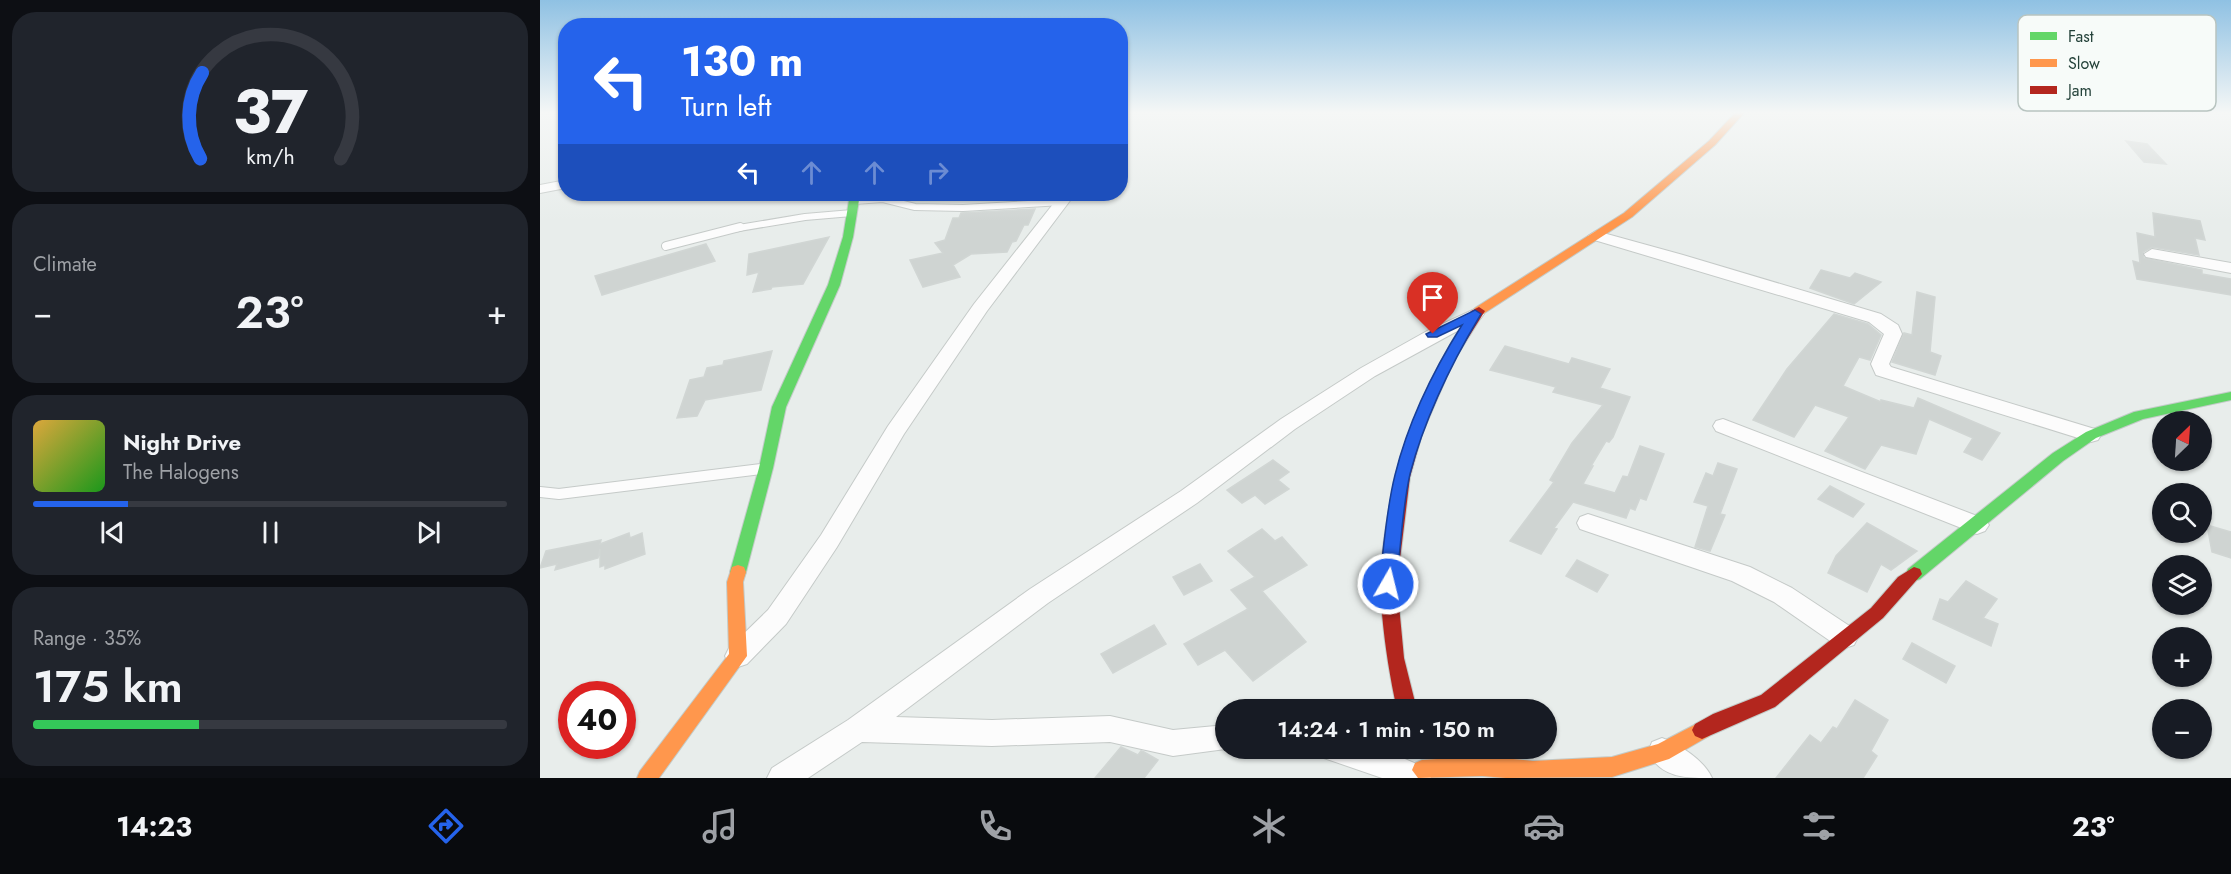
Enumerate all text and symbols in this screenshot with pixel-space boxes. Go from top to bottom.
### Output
legend [2018,15,2216,111]
text: Fast [2068,25,2094,48]
text: 130 m [681,31,803,92]
icon: left [582,42,660,120]
text: Slow [2068,52,2100,75]
text: 37 [232,66,308,156]
text: Jam [2066,79,2092,102]
text: Turn left [681,87,771,126]
text: km/h [246,141,294,172]
icon: left [732,156,765,189]
icon: ahead [795,156,828,189]
icon: ahead [858,156,891,189]
icon: right [921,156,954,189]
text: Climate [33,250,97,279]
pin [1407,272,1458,334]
text: 23° [235,280,304,345]
icon: arrive [1416,281,1449,314]
text: − [33,289,52,336]
text: + [487,289,507,336]
north arrow [2152,411,2212,471]
map controls [2152,411,2212,759]
text: Night Drive [123,426,241,458]
text: The Halogens [123,458,239,487]
button: search [2152,483,2212,543]
icon: previous [96,516,129,549]
icon: pause [254,516,287,549]
icon: next [412,516,445,549]
position arrow [1356,552,1420,616]
button: layers [2152,555,2212,615]
text: Range · 35% [33,624,141,653]
button: + [2152,627,2212,687]
text: 175 km [33,654,183,719]
speed limit sign: 40 [558,681,636,759]
button: − [2152,699,2212,759]
text: 14:24 · 1 min · 150 m [1277,713,1495,745]
icon: directions [425,805,467,847]
icon: music [699,805,741,847]
icon: phone [974,805,1016,847]
icon: climate [1248,805,1290,847]
icon: car [1523,805,1565,847]
icon: filters [1798,805,1840,847]
text: 14:23 [116,807,192,846]
text: 23° [2072,807,2115,846]

